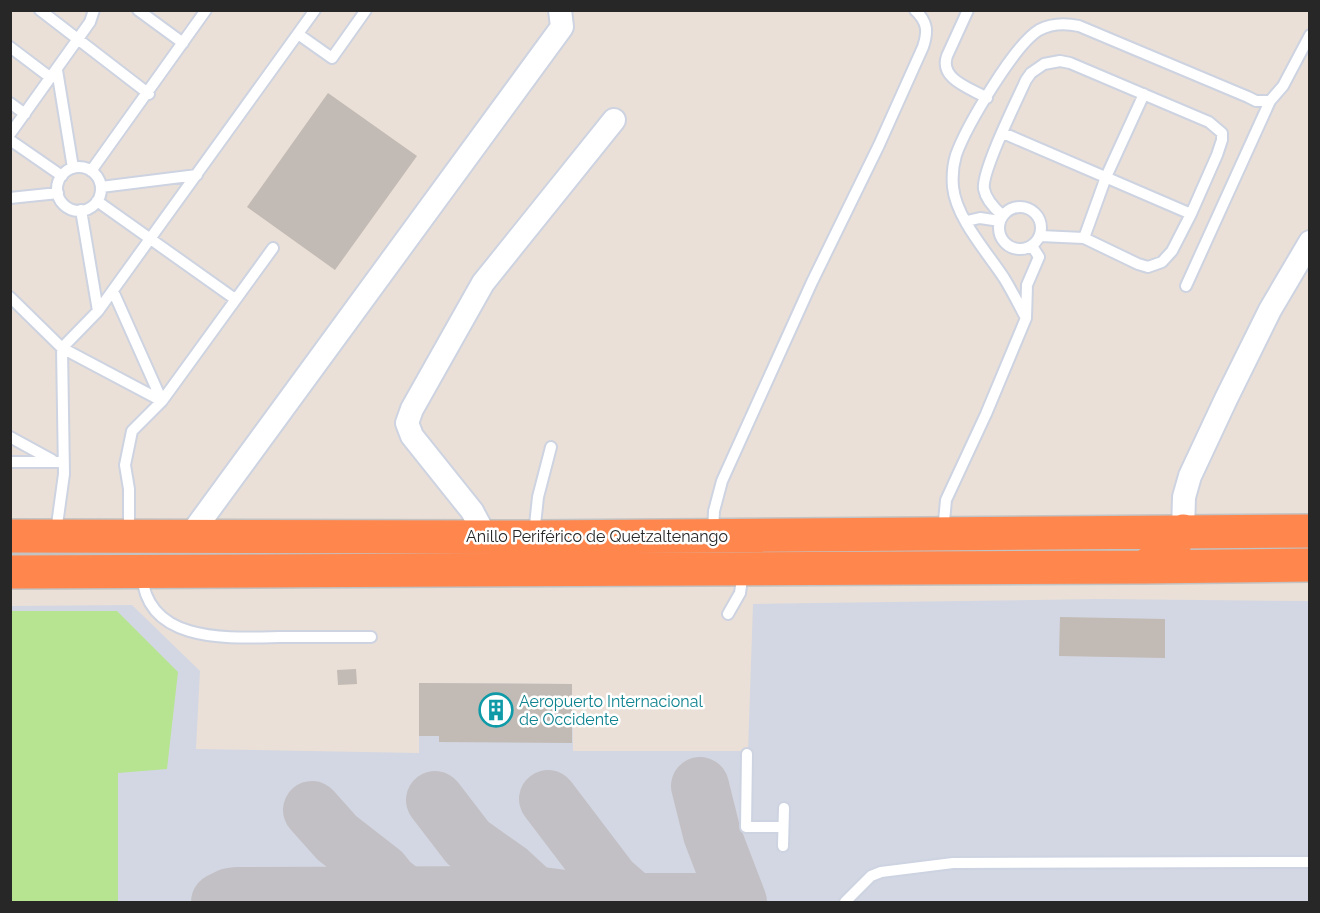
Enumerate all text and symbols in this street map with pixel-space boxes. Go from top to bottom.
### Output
street label: Anillo Periférico de Quetzaltenango [466,527,728,546]
building icon: Aeropuerto Internacional de Occidente [478,692,514,728]
place label: Aeropuerto Internacional de Occidente [519,692,703,729]

